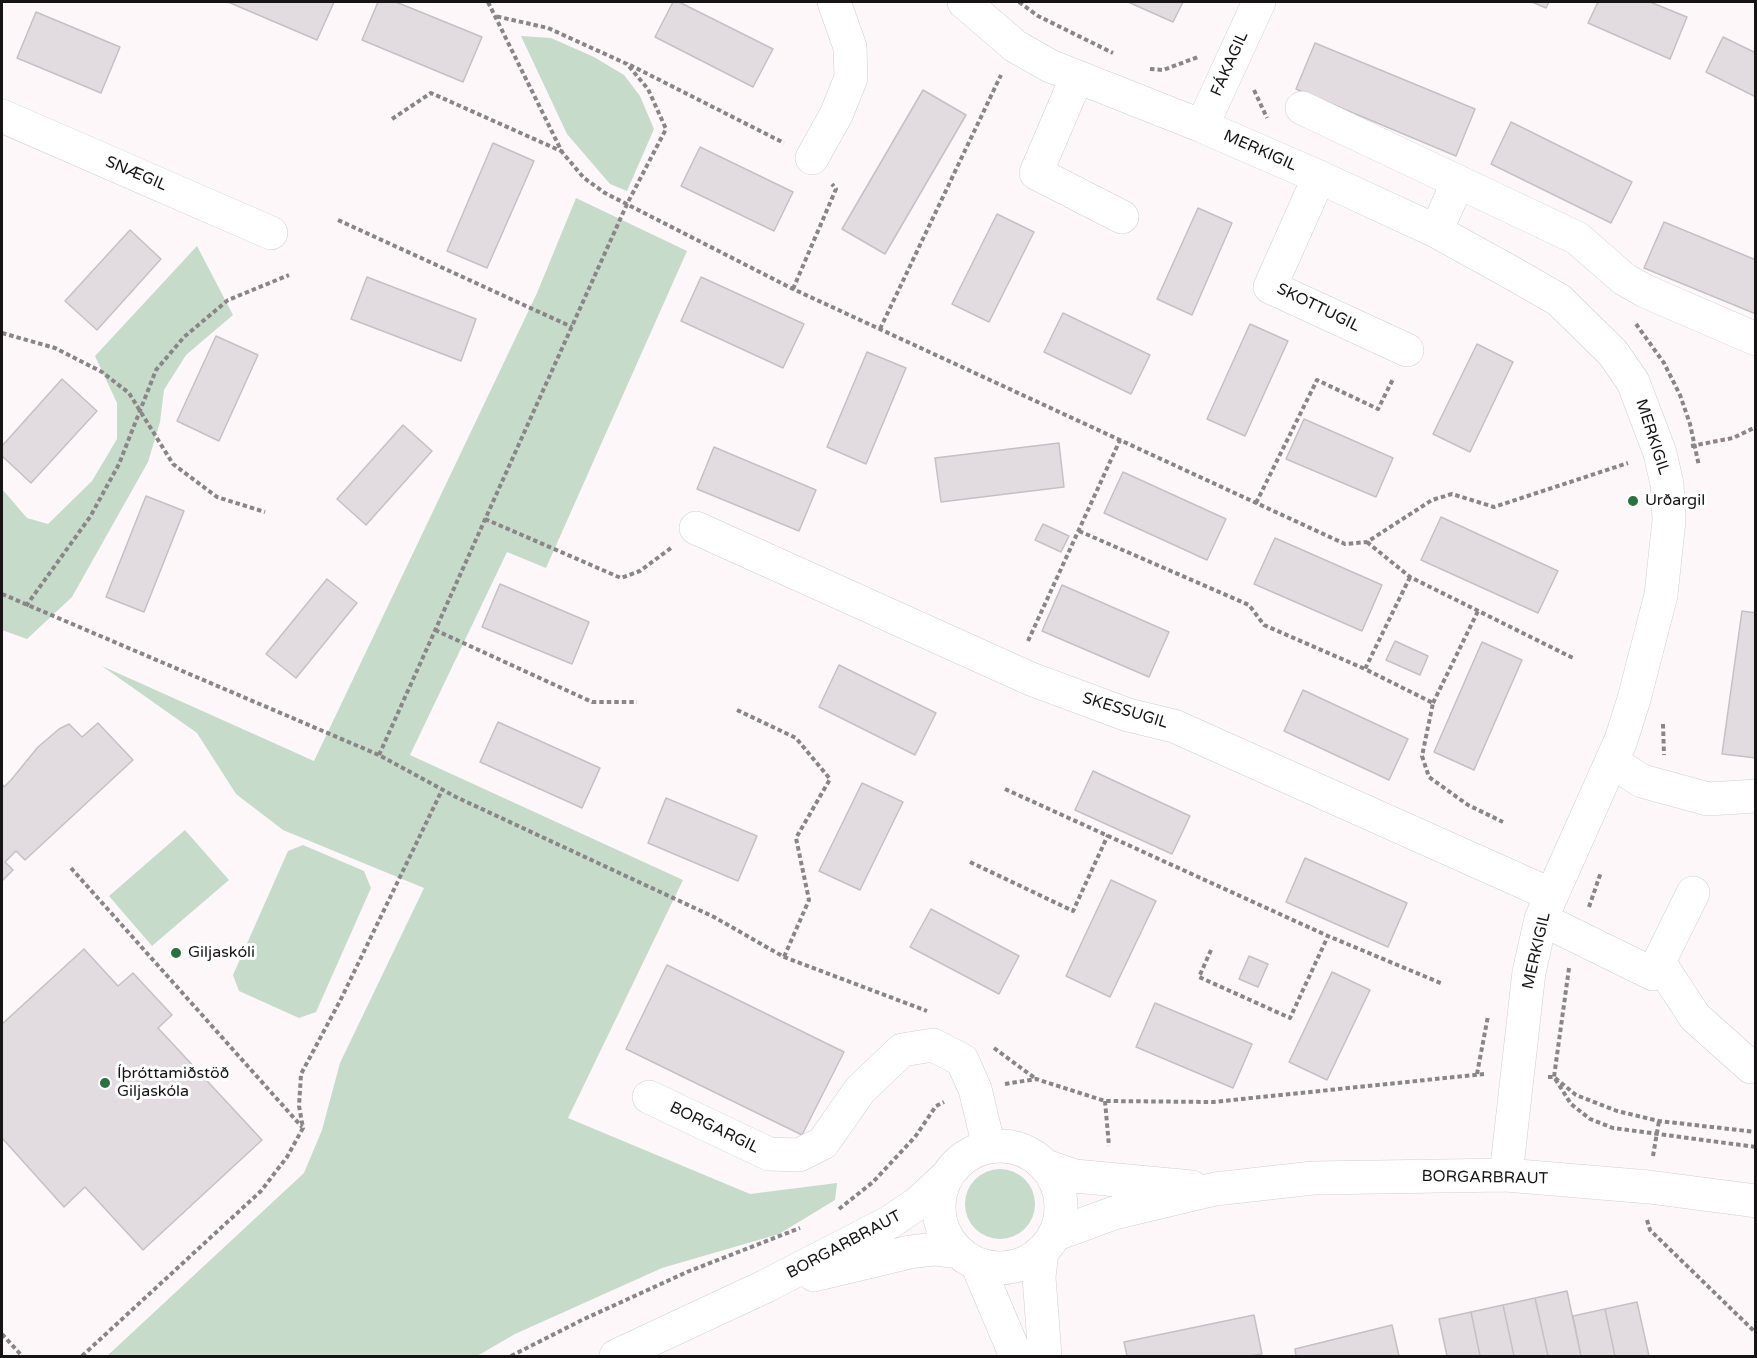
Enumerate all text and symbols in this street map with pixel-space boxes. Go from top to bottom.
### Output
street label: FÁKAGIL [1207,29,1253,99]
street label: MERKIGIL [1220,126,1300,176]
street label: SNÆGIL [102,152,170,196]
street label: SKOTTUGIL [1273,280,1363,336]
street label: MERKIGIL [1631,397,1673,477]
place label: Urðargil [1645,491,1705,511]
marker: Urðargil [1626,494,1640,508]
street label: SKESSUGIL [1080,689,1170,733]
street label: MERKIGIL [1519,911,1555,991]
place label: Giljaskóli [188,943,255,963]
marker: Giljaskóli [169,946,183,960]
place label: Íþróttamiðstöð Giljaskóla [117,1064,229,1102]
marker: Íþróttamiðstöð Giljaskóla [98,1076,112,1090]
street label: BORGARGIL [666,1098,762,1158]
street label: BORGARBRAUT [1421,1167,1549,1189]
street label: BORGARBRAUT [783,1207,905,1283]

